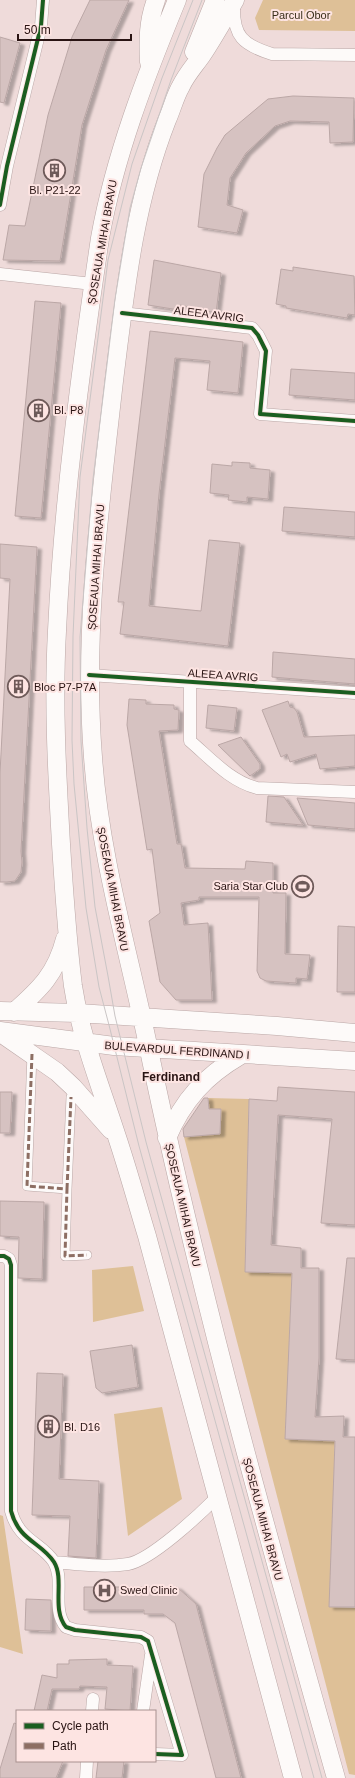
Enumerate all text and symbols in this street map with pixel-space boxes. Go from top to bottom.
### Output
park label: Parcul Obor [272,9,331,21]
scale bar [18,16,131,42]
text: 50 m [24,23,51,37]
building icon: Bl. P21-22 [42,157,68,183]
street label: ȘOSEAUA MIHAI BRAVU [85,179,119,305]
place label: Bl. P21-22 [29,184,81,196]
street label: ALEEA AVRIG [173,304,245,324]
building icon: Bl. P8 [25,397,51,423]
place label: Bl. P8 [54,404,83,416]
street label: ȘOSEAUA MIHAI BRAVU [86,504,106,630]
street label: ALEEA AVRIG [187,667,259,683]
building icon: Bloc P7-P7A [5,674,31,700]
place label: Bloc P7-P7A [34,681,97,693]
street label: ȘOSEAUA MIHAI BRAVU [95,826,131,952]
sports icon: Saria Star Club [290,873,316,899]
place label: Saria Star Club [213,880,288,892]
street label: BULEVARDUL FERDINAND I [104,1039,250,1061]
district label: Ferdinand [142,1070,200,1084]
street label: ȘOSEAUA MIHAI BRAVU [163,1142,203,1268]
building icon: Bl. D16 [35,1414,61,1440]
place label: Bl. D16 [64,1421,100,1433]
street label: ȘOSEAUA MIHAI BRAVU [241,1456,285,1582]
hospital icon: Swed Clinic [91,1577,117,1603]
place label: Swed Clinic [120,1584,178,1596]
legend [16,1710,156,1762]
text: Cycle path [52,1719,109,1733]
text: Path [52,1739,77,1753]

